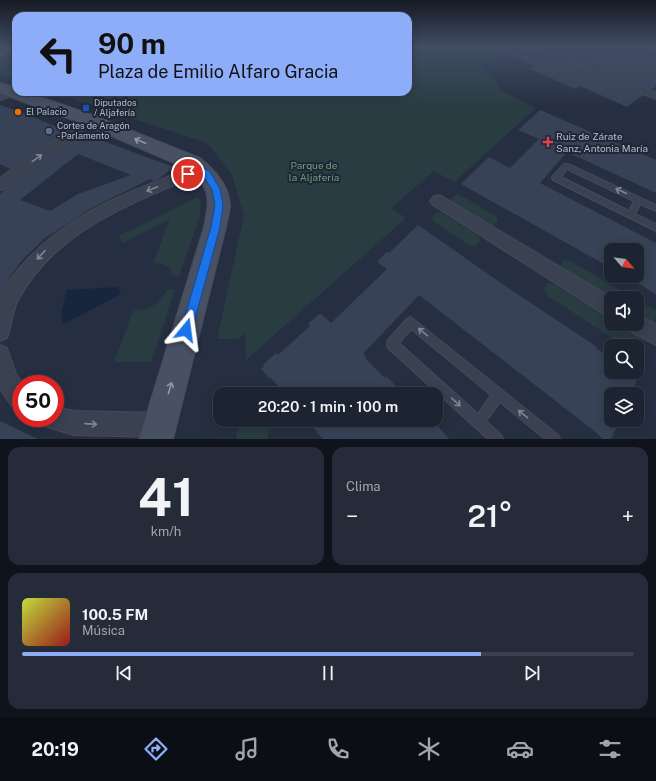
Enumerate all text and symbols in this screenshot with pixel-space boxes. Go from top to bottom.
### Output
text: 90 m [98,27,166,60]
icon: left [32,28,84,80]
text: Plaza de Emilio Alfaro Gracia [98,61,338,82]
place label: Diputados / Aljafería [94,97,137,118]
marker: Diputados / Aljafería [81,103,91,113]
place label: El Palacio [26,106,67,117]
marker: El Palacio [13,107,23,117]
place label: Cortes de Aragón - Parlamento [57,120,130,141]
marker: Cortes de Aragón - Parlamento [44,126,54,136]
place label: Ruiz de Zárate Sanz, Antonia María [556,130,648,154]
one-way arrow [135,136,147,144]
marker: Ruiz de Zárate Sanz, Antonia María [543,137,553,147]
one-way arrow [32,153,43,162]
pin [171,157,205,191]
park label: Parque de la Aljafería [289,159,339,183]
icon: arrive [177,163,199,185]
one-way arrow [147,186,159,193]
one-way arrow [615,187,627,194]
north arrow [604,243,644,283]
map controls [604,243,644,427]
one-way arrow [36,250,46,260]
button: sound [604,291,644,331]
position arrow [165,309,207,351]
one-way arrow [417,328,428,337]
button: search [604,339,644,379]
speed limit sign: 50 [12,375,64,427]
one-way arrow [167,381,174,394]
button: layers [604,387,644,427]
one-way arrow [451,397,461,406]
text: 20:20 · 1 min · 100 m [258,398,398,415]
one-way arrow [518,410,529,419]
one-way arrow [84,420,97,428]
text: 41 [138,467,194,528]
text: Clima [346,479,381,494]
text: 21° [467,498,513,534]
text: − [346,503,358,529]
text: + [622,503,634,529]
text: km/h [151,524,181,539]
text: 100.5 FM [82,606,148,623]
text: Música [82,623,125,638]
icon: previous [113,662,135,684]
icon: pause [317,662,339,684]
icon: next [521,662,543,684]
icon: directions [142,735,170,763]
icon: music [233,735,261,763]
icon: phone [324,735,352,763]
icon: climate [415,735,443,763]
icon: car [506,735,534,763]
icon: filters [596,735,624,763]
text: 20:19 [31,739,79,760]

